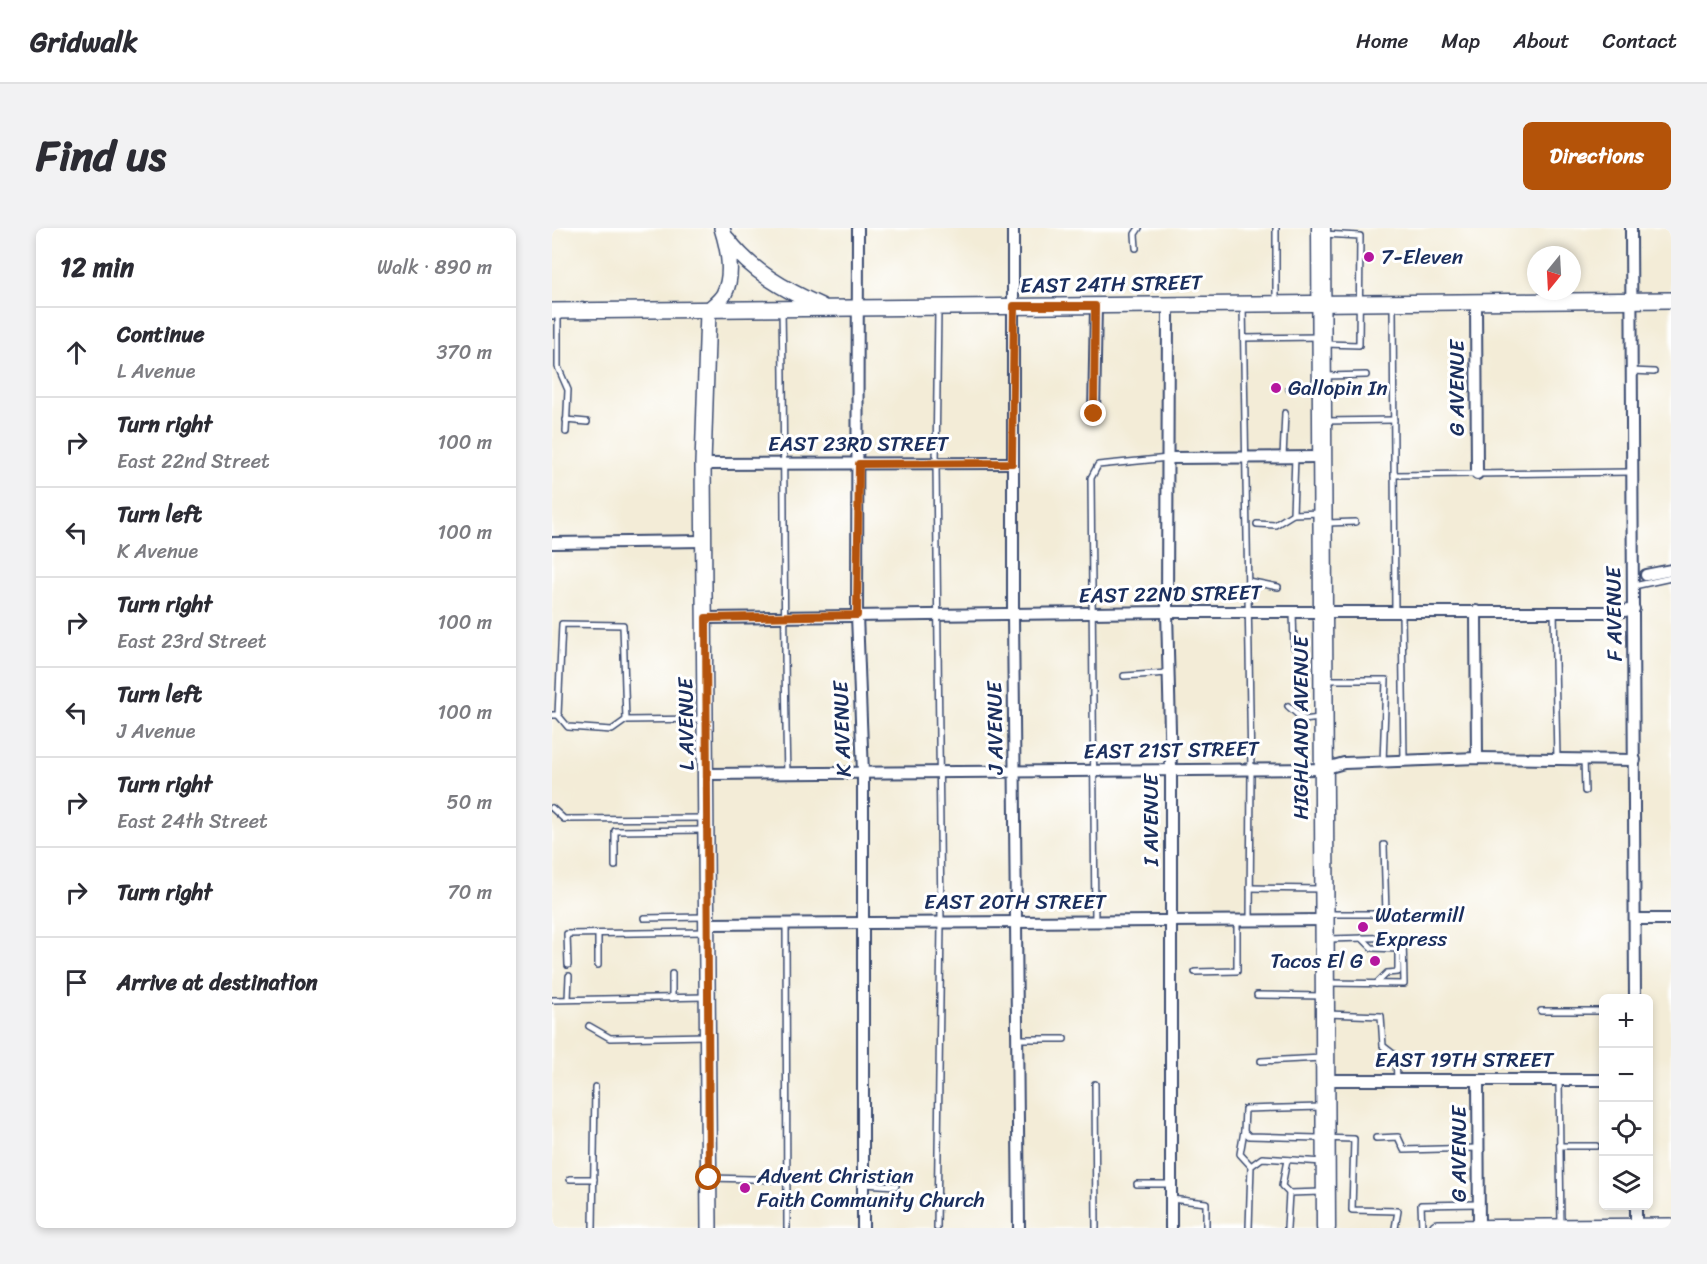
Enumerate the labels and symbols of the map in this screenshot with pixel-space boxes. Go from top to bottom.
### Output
place label: 7-Eleven [1381,238,1463,276]
north arrow [1527,246,1581,300]
marker: 7-Eleven [1362,250,1376,264]
street label: EAST 24TH STREET [1020,263,1204,305]
street label: G AVENUE [1438,339,1476,436]
place label: Gallopin In [1288,369,1388,407]
marker: Gallopin In [1269,381,1283,395]
route end [1080,400,1106,426]
street label: EAST 23RD STREET [768,425,950,463]
street label: F AVENUE [1594,565,1634,662]
street label: EAST 22ND STREET [1078,573,1264,615]
street label: HIGHLAND AVENUE [1282,635,1320,820]
street label: L AVENUE [666,676,706,771]
street label: K AVENUE [821,679,863,778]
street label: J AVENUE [975,680,1015,776]
street label: EAST 21ST STREET [1083,729,1261,771]
street label: I AVENUE [1132,773,1170,867]
street label: EAST 20TH STREET [924,883,1108,921]
place label: Watermill Express [1375,896,1465,958]
marker: Watermill Express [1356,920,1370,934]
place label: Tacos El G [1270,942,1363,980]
marker: Tacos El G [1368,954,1382,968]
street label: EAST 19TH STREET [1375,1041,1555,1079]
street label: G AVENUE [1440,1105,1478,1202]
place label: Advent Christian Faith Community Church [756,1157,985,1219]
route start [695,1164,721,1190]
marker: Advent Christian Faith Community Church [738,1181,752,1195]

